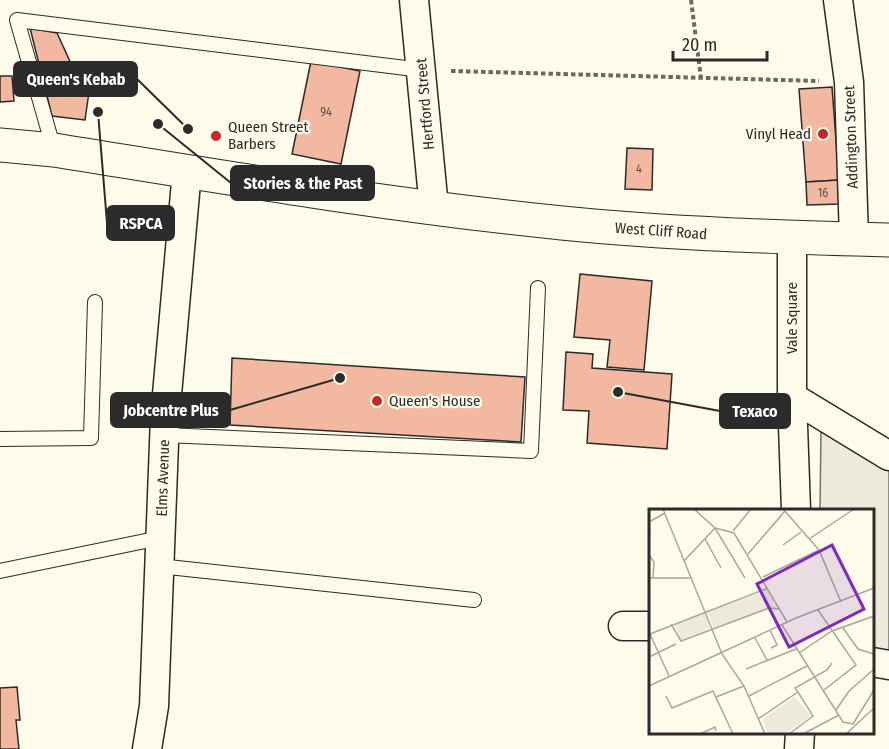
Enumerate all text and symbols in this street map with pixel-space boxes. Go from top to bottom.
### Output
scale bar [673,24,768,62]
text: 20 m [682,34,717,56]
street label: Hertford Street [412,57,438,151]
callout: Queen's Kebab [14,62,137,96]
text: Queen's Kebab [27,70,126,89]
street label: Addington Street [840,85,862,189]
house number: 94 [320,105,332,119]
place label: Queen Street Barbers [228,118,308,153]
place label: Vinyl Head [746,125,811,143]
marker: Vinyl Head [816,127,830,141]
marker: Queen Street Barbers [209,129,223,143]
house number: 4 [636,162,642,176]
callout: Stories & the Past [231,166,374,200]
text: Stories & the Past [244,174,363,193]
house number: 16 [818,186,828,200]
callout: RSPCA [107,206,174,240]
text: RSPCA [120,214,163,233]
street label: West Cliff Road [614,219,708,243]
street label: Vale Square [783,282,801,354]
place label: Queen's House [389,392,480,410]
callout: Jobcentre Plus [111,393,230,427]
marker: Queen's House [370,394,384,408]
callout: Texaco [720,394,790,428]
text: Jobcentre Plus [122,401,219,420]
text: Texaco [732,402,778,421]
street label: Elms Avenue [153,439,173,517]
inset map [649,509,874,734]

